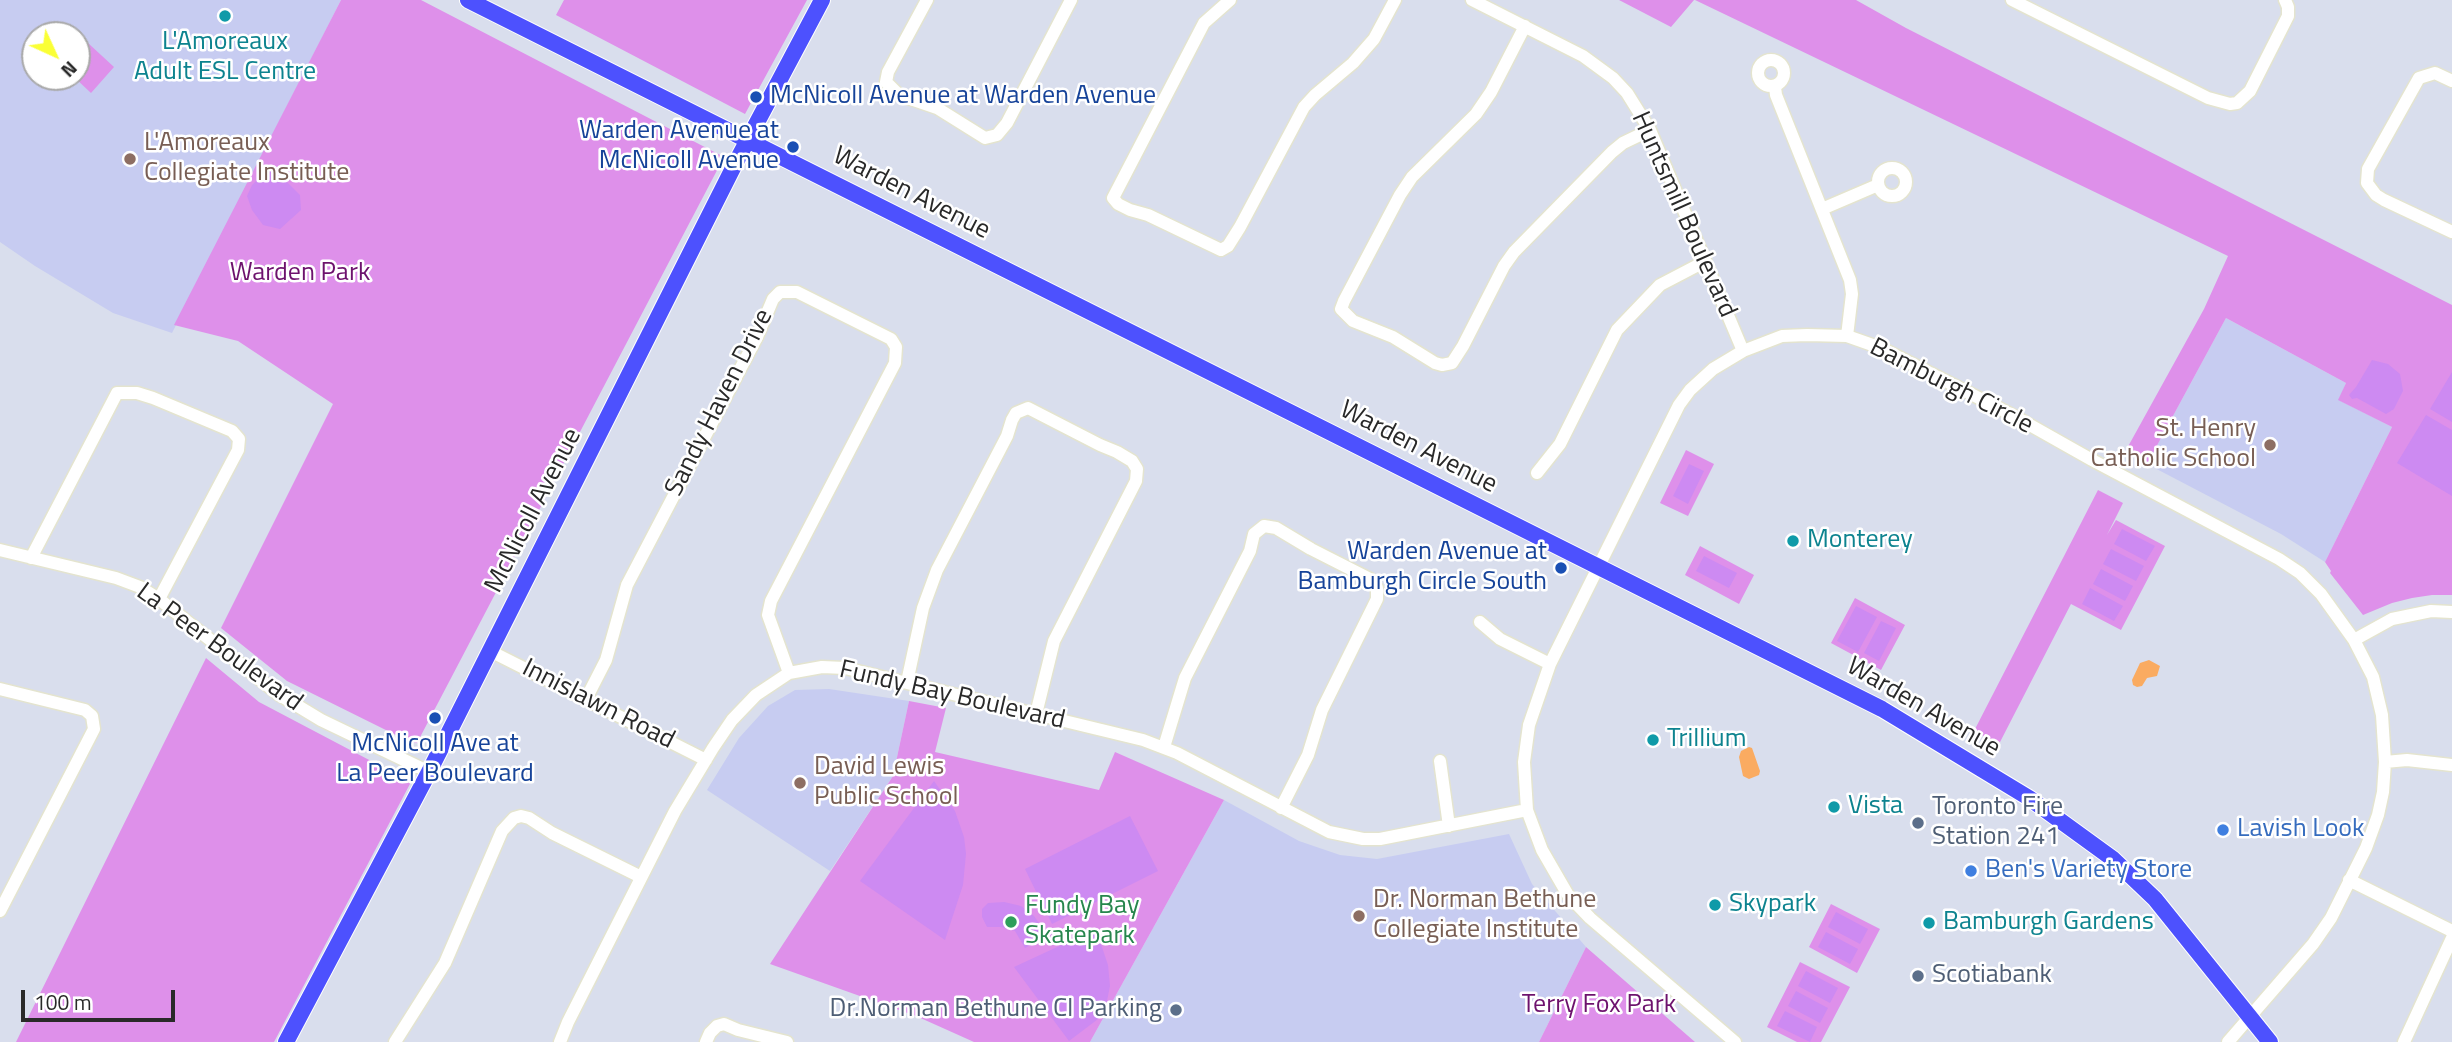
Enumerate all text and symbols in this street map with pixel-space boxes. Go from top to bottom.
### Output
marker: L'Amoreaux Adult ESL Centre [217,8,233,24]
north arrow [21,21,91,91]
place label: L'Amoreaux Adult ESL Centre [134,27,316,88]
text: N [55,55,85,85]
place label: McNicoll Avenue at Warden Avenue [770,81,1156,113]
marker: McNicoll Avenue at Warden Avenue [748,89,764,105]
street label: Huntsmill Boulevard [1624,107,1742,323]
place label: Warden Avenue at McNicoll Avenue [579,116,779,178]
place label: L'Amoreaux Collegiate Institute [144,128,349,190]
marker: Warden Avenue at McNicoll Avenue [785,139,801,155]
street label: Warden Avenue [827,141,995,247]
marker: L'Amoreaux Collegiate Institute [122,151,138,167]
park label: Warden Park [230,258,370,290]
street label: Sandy Haven Drive [659,304,781,502]
street label: Bamburgh Circle [1864,332,2038,442]
street label: Warden Avenue [1334,395,1502,501]
place label: St. Henry Catholic School [2090,414,2256,476]
street label: McNicoll Avenue [479,424,589,598]
marker: St. Henry Catholic School [2262,437,2278,453]
place label: Monterey [1807,525,1913,557]
marker: Monterey [1785,533,1801,549]
place label: Warden Avenue at Bamburgh Circle South [1297,537,1547,598]
marker: Warden Avenue at Bamburgh Circle South [1553,560,1569,576]
street label: La Peer Boulevard [130,577,308,719]
street label: Warden Avenue [1841,651,2005,765]
street label: Innislawn Road [517,653,679,757]
street label: Fundy Bay Boulevard [836,655,1068,737]
marker: McNicoll Ave at La Peer Boulevard [427,710,443,726]
place label: Trillium [1667,724,1746,756]
place label: McNicoll Ave at La Peer Boulevard [336,729,534,790]
marker: Trillium [1645,732,1661,748]
place label: David Lewis Public School [814,752,959,814]
marker: David Lewis Public School [792,775,808,791]
place label: Vista [1848,791,1903,823]
place label: Toronto Fire Station 241 [1932,792,2063,854]
marker: Vista [1826,799,1842,815]
place label: Lavish Look [2237,814,2365,846]
marker: Toronto Fire Station 241 [1910,815,1926,831]
marker: Lavish Look [2215,822,2231,838]
place label: Ben's Variety Store [1985,855,2192,887]
marker: Ben's Variety Store [1963,863,1979,879]
place label: Dr. Norman Bethune Collegiate Institute [1373,885,1596,946]
place label: Skypark [1729,889,1816,921]
place label: Fundy Bay Skatepark [1025,891,1139,953]
marker: Skypark [1707,897,1723,913]
place label: Bamburgh Gardens [1943,907,2154,939]
marker: Dr. Norman Bethune Collegiate Institute [1351,908,1367,924]
marker: Fundy Bay Skatepark [1003,914,1019,930]
marker: Bamburgh Gardens [1921,915,1937,931]
place label: Scotiabank [1932,960,2052,992]
marker: Scotiabank [1910,968,1926,984]
scale bar [24,976,178,1020]
text: 100 m [34,986,91,1018]
park label: Terry Fox Park [1522,990,1676,1022]
place label: Dr.Norman Bethune CI Parking [830,994,1162,1026]
marker: Dr.Norman Bethune CI Parking [1168,1002,1184,1018]

